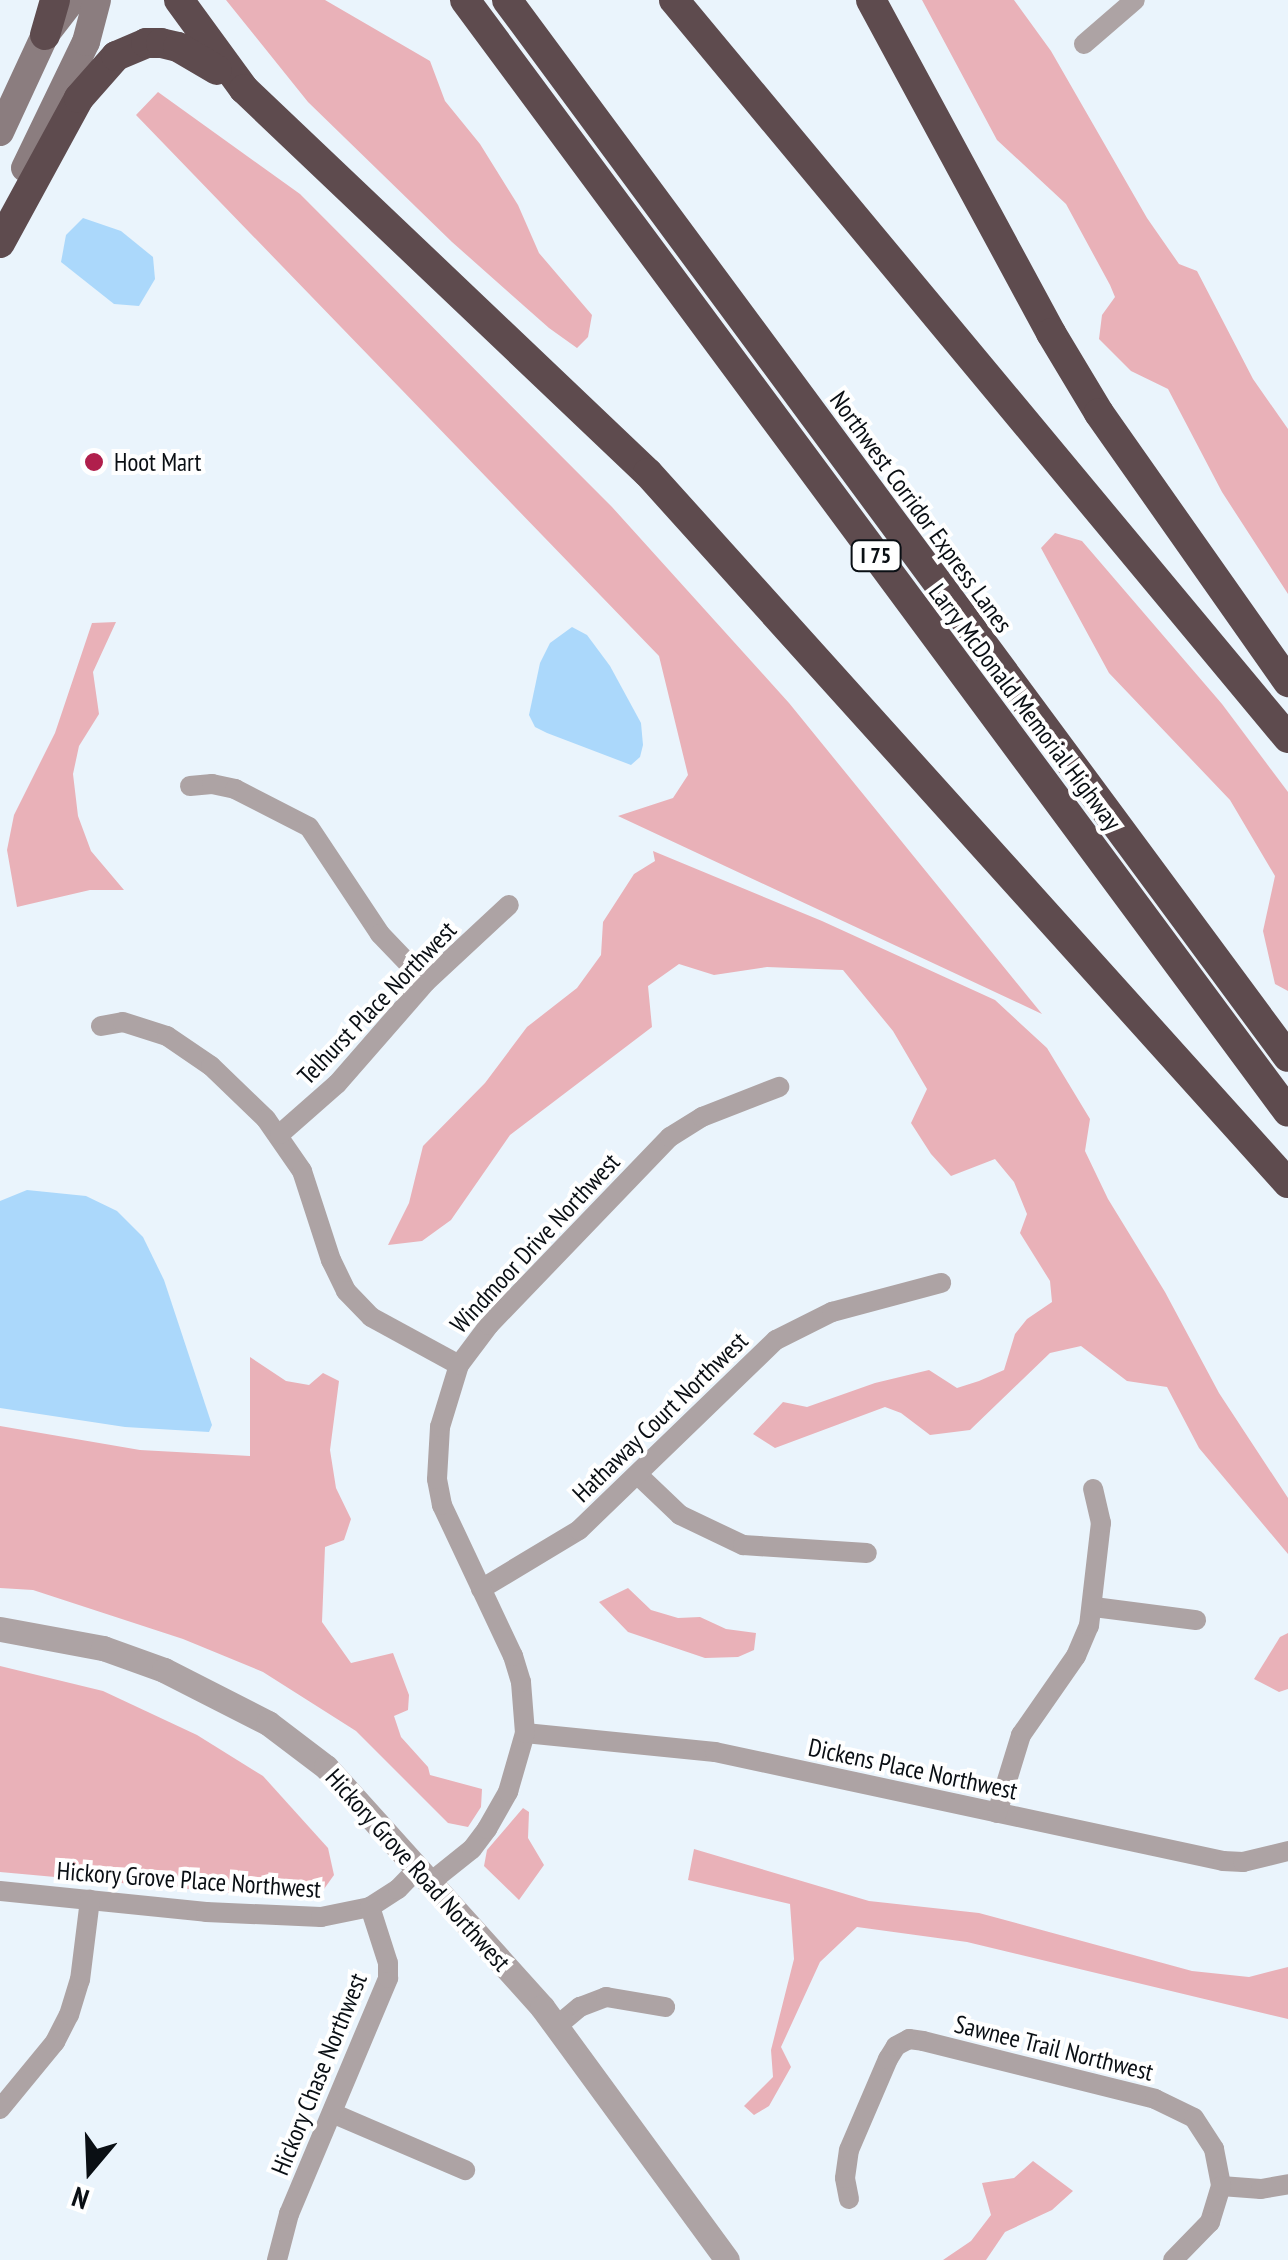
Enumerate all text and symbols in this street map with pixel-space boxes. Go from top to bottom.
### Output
street label: Northwest Corridor Express Lanes [823,386,1019,638]
place label: Hoot Mart [114,447,201,477]
marker: Hoot Mart [83,451,105,473]
road number: I 75 [848,539,904,573]
street label: Larry McDonald Memorial Highway [922,578,1128,836]
street label: Telhurst Place Northwest [292,915,462,1091]
street label: Windmoor Drive Northwest [444,1147,626,1339]
street label: Hathaway Court Northwest [566,1325,754,1509]
street label: Dickens Place Northwest [806,1732,1020,1806]
street label: Hickory Grove Road Northwest [319,1763,517,1977]
street label: Hickory Grove Place Northwest [56,1856,322,1904]
street label: Hickory Chase Northwest [265,1968,373,2180]
street label: Sawnee Trail Northwest [951,2009,1157,2087]
north arrow [40,2120,140,2220]
text: N [67,2179,93,2219]

